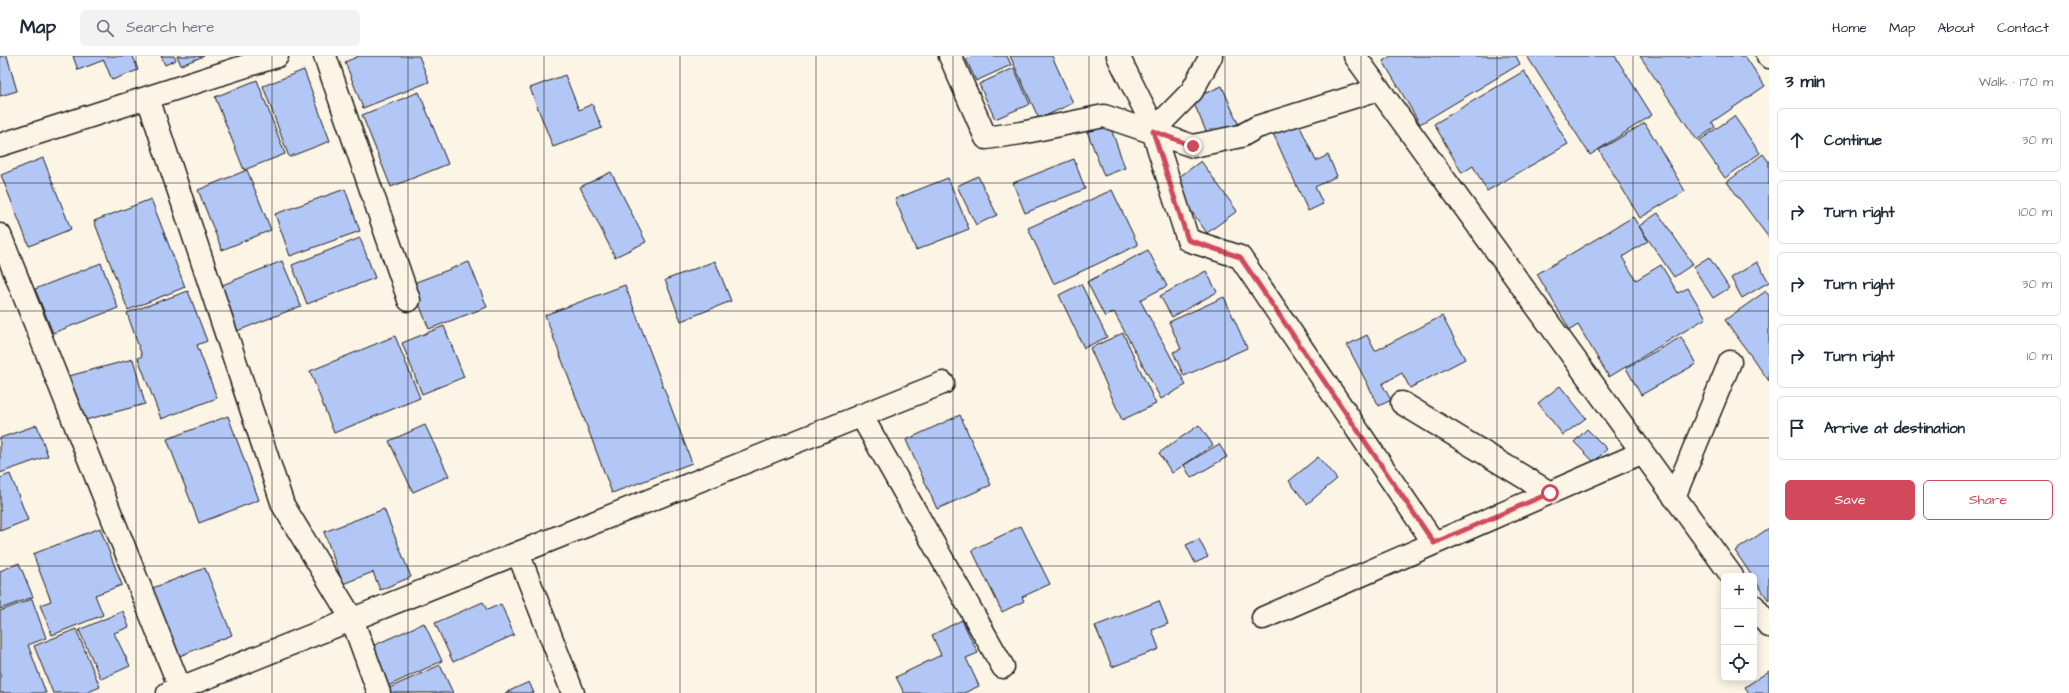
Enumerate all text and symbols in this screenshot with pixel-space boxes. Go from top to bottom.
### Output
search box [80,10,360,46]
text: Map [20,14,56,41]
icon: search [94,17,116,39]
text: Search here [126,17,215,38]
text: Home [1832,18,1867,38]
text: Map [1889,18,1915,38]
text: About [1937,18,1975,38]
text: Contact [1997,18,2049,38]
text: 3 min [1785,70,1825,94]
text: Walk · 170 m [1979,73,2053,91]
icon: ahead [1786,129,1808,151]
text: Continue [1824,130,1882,151]
text: 30 m [2022,131,2052,149]
route end [1184,137,1202,155]
icon: right [1786,201,1808,223]
text: Turn right [1824,202,1895,223]
text: 100 m [2019,203,2052,221]
icon: right [1786,273,1808,295]
text: Turn right [1824,274,1895,295]
text: 30 m [2022,275,2052,293]
icon: right [1786,345,1808,367]
text: Turn right [1824,346,1895,367]
text: 10 m [2027,347,2052,365]
icon: arrive [1786,417,1808,439]
text: Arrive at destination [1824,418,1965,439]
button: Save [1785,480,1915,520]
button: Share [1923,480,2053,520]
route start [1541,484,1559,502]
map controls [1721,573,1757,681]
button: + [1721,573,1757,609]
button: − [1721,609,1757,645]
button: locate [1721,645,1757,681]

